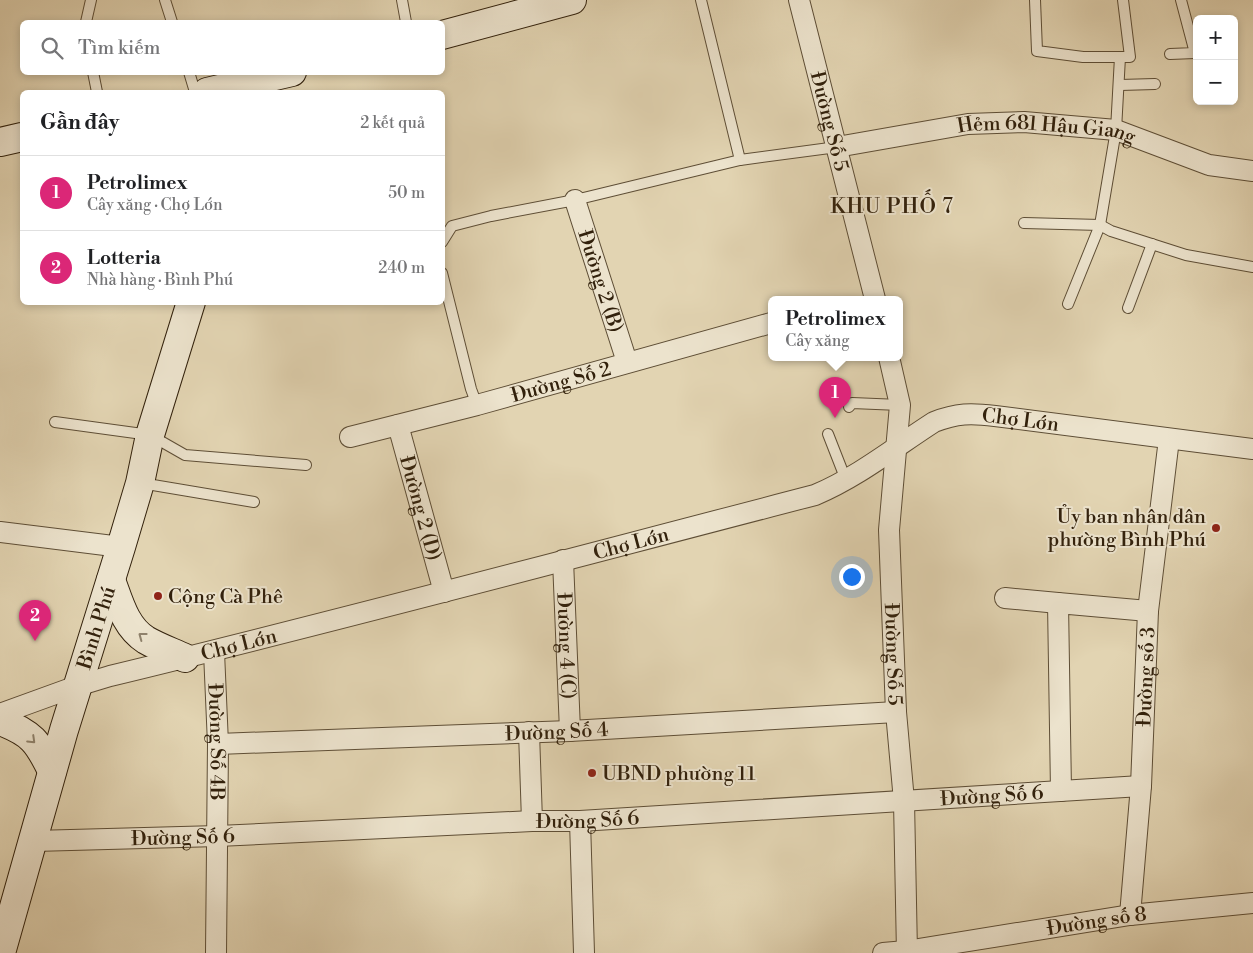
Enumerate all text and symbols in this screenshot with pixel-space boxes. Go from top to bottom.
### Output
map controls [1193,15,1238,105]
button: + [1193,15,1238,60]
search box [20,20,445,75]
icon: search [38,34,66,62]
text: Tìm kiếm [78,36,161,60]
button: − [1193,60,1238,105]
street label: Đường Số 5 [804,69,853,174]
text: Gần đây [40,110,119,136]
street label: Hẻm 681 Hậu Giang [955,111,1140,151]
text: 2 kết quả [360,113,425,133]
text: Petrolimex [87,171,188,195]
text: 1 [52,183,60,203]
text: 50 m [388,183,425,203]
district label: KHU PHỐ 7 [830,189,954,220]
text: Cây xăng · Chợ Lớn [87,195,223,215]
street label: Đường 2 (B) [571,227,628,336]
text: Lotteria [87,246,161,270]
text: 2 [51,258,61,278]
text: 240 m [378,258,425,278]
text: Nhà hàng · Bình Phú [87,270,233,290]
popup [768,296,903,361]
text: Petrolimex [785,307,886,331]
text: Cây xăng [785,331,850,351]
street label: Đường Số 2 [508,357,614,409]
pin: 1 [819,377,851,418]
street label: Chợ Lớn [981,404,1060,438]
street label: Đường 2 (D) [393,453,446,564]
place label: Ủy ban nhân dân phường Bình Phú [1048,504,1207,553]
marker: Ủy ban nhân dân phường Bình Phú [1210,522,1222,534]
street label: Chợ Lớn [591,523,672,566]
your location [839,564,865,590]
street label: Bình Phú [72,583,122,674]
place label: Cộng Cà Phê [168,585,283,610]
marker: Cộng Cà Phê [152,590,164,602]
street label: Đường 4 (C) [550,592,580,700]
pin: 2 [19,600,51,641]
street label: Đường Số 5 [878,603,907,706]
street label: Chợ Lớn [199,624,280,667]
street label: Đường số 3 [1132,626,1161,727]
one-way arrow [139,633,148,641]
street label: Đường Số 4B [201,683,229,801]
street label: Đường Số 4 [505,718,609,747]
one-way arrow [27,734,36,743]
place label: UBND phường 11 [602,762,756,787]
marker: UBND phường 11 [586,767,598,779]
street label: Đường Số 6 [939,781,1044,813]
street label: Đường Số 6 [536,806,640,835]
street label: Đường Số 6 [131,824,235,852]
street label: Đường số 8 [1045,902,1148,942]

